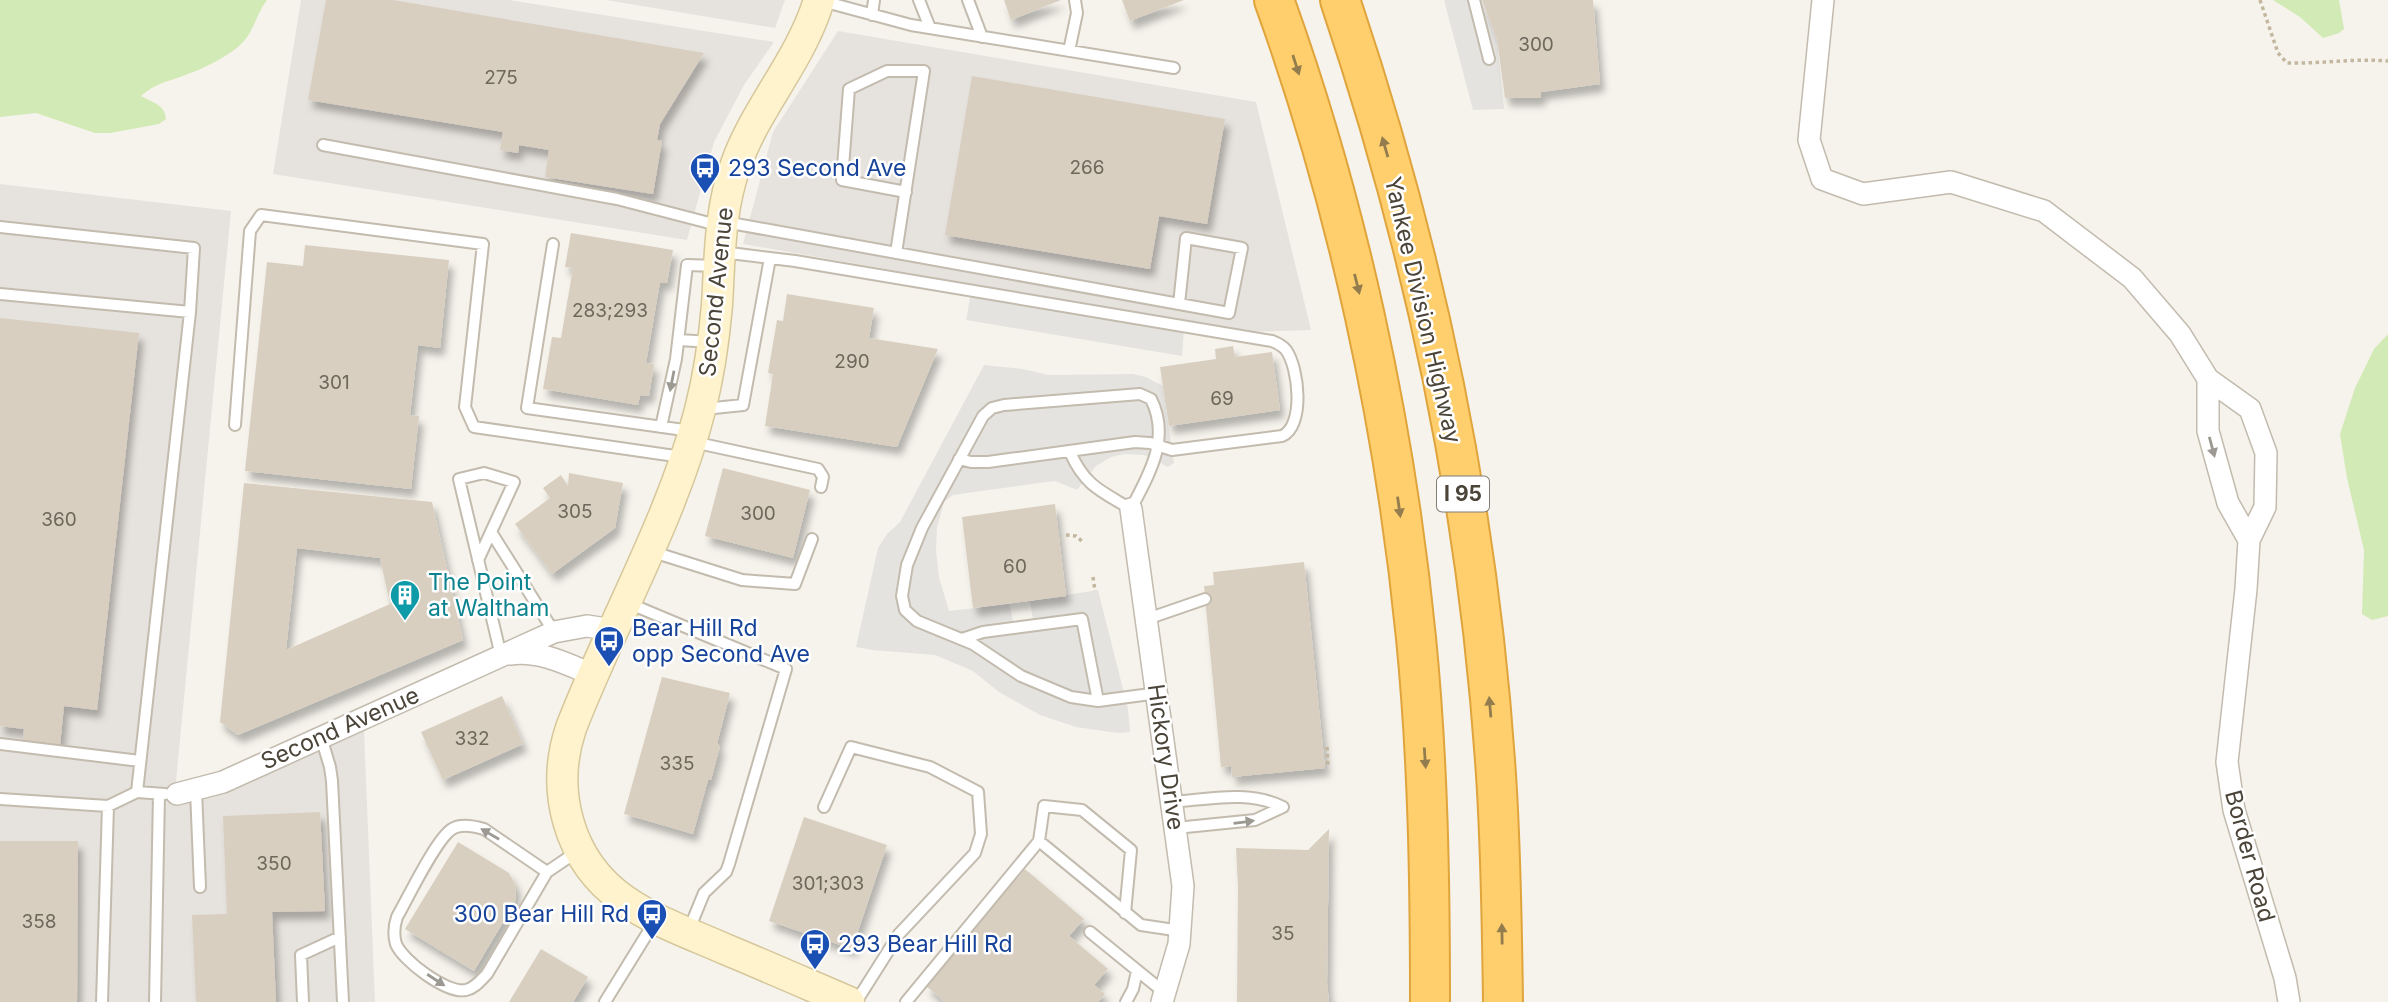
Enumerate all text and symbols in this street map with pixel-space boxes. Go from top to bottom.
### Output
house number: 300 [1518,33,1554,56]
one-way arrow [1291,54,1302,75]
house number: 275 [484,66,518,89]
one-way arrow [1379,136,1390,158]
bus stop icon: 293 Second Ave [688,151,722,195]
place label: 293 Second Ave [728,154,906,182]
house number: 266 [1069,156,1105,179]
street label: Yankee Division Highway [1379,174,1467,446]
street label: Second Avenue [693,206,739,378]
one-way arrow [1352,273,1363,295]
house number: 283;293 [572,299,648,322]
house number: 290 [834,350,870,373]
one-way arrow [666,370,677,392]
house number: 301 [318,371,350,394]
house number: 69 [1210,387,1234,410]
one-way arrow [2208,437,2218,458]
road number: I 95 [1437,476,1489,512]
one-way arrow [1393,496,1404,518]
house number: 305 [557,500,593,523]
house number: 300 [740,502,776,525]
house number: 360 [41,508,77,531]
house number: 60 [1003,555,1027,578]
place label: The Point at Waltham [428,568,549,622]
building icon: The Point at Waltham [388,578,422,622]
place label: Bear Hill Rd opp Second Ave [632,614,810,668]
bus stop icon: Bear Hill Rd opp Second Ave [592,624,626,668]
street label: Second Avenue [257,681,423,775]
street label: Hickory Drive [1142,682,1190,832]
one-way arrow [1484,695,1495,717]
house number: 332 [454,727,490,750]
one-way arrow [1420,747,1431,769]
house number: 335 [659,752,695,775]
street label: Border Road [2219,787,2281,925]
one-way arrow [1233,816,1255,827]
one-way arrow [481,828,500,840]
house number: 350 [256,852,292,875]
house number: 301;303 [792,872,864,895]
bus stop icon: 300 Bear Hill Rd [635,897,669,941]
place label: 300 Bear Hill Rd [454,900,629,928]
house number: 358 [21,910,57,933]
house number: 35 [1271,922,1295,945]
one-way arrow [1496,923,1508,945]
bus stop icon: 293 Bear Hill Rd [798,927,832,971]
place label: 293 Bear Hill Rd [838,930,1013,958]
one-way arrow [426,973,446,986]

